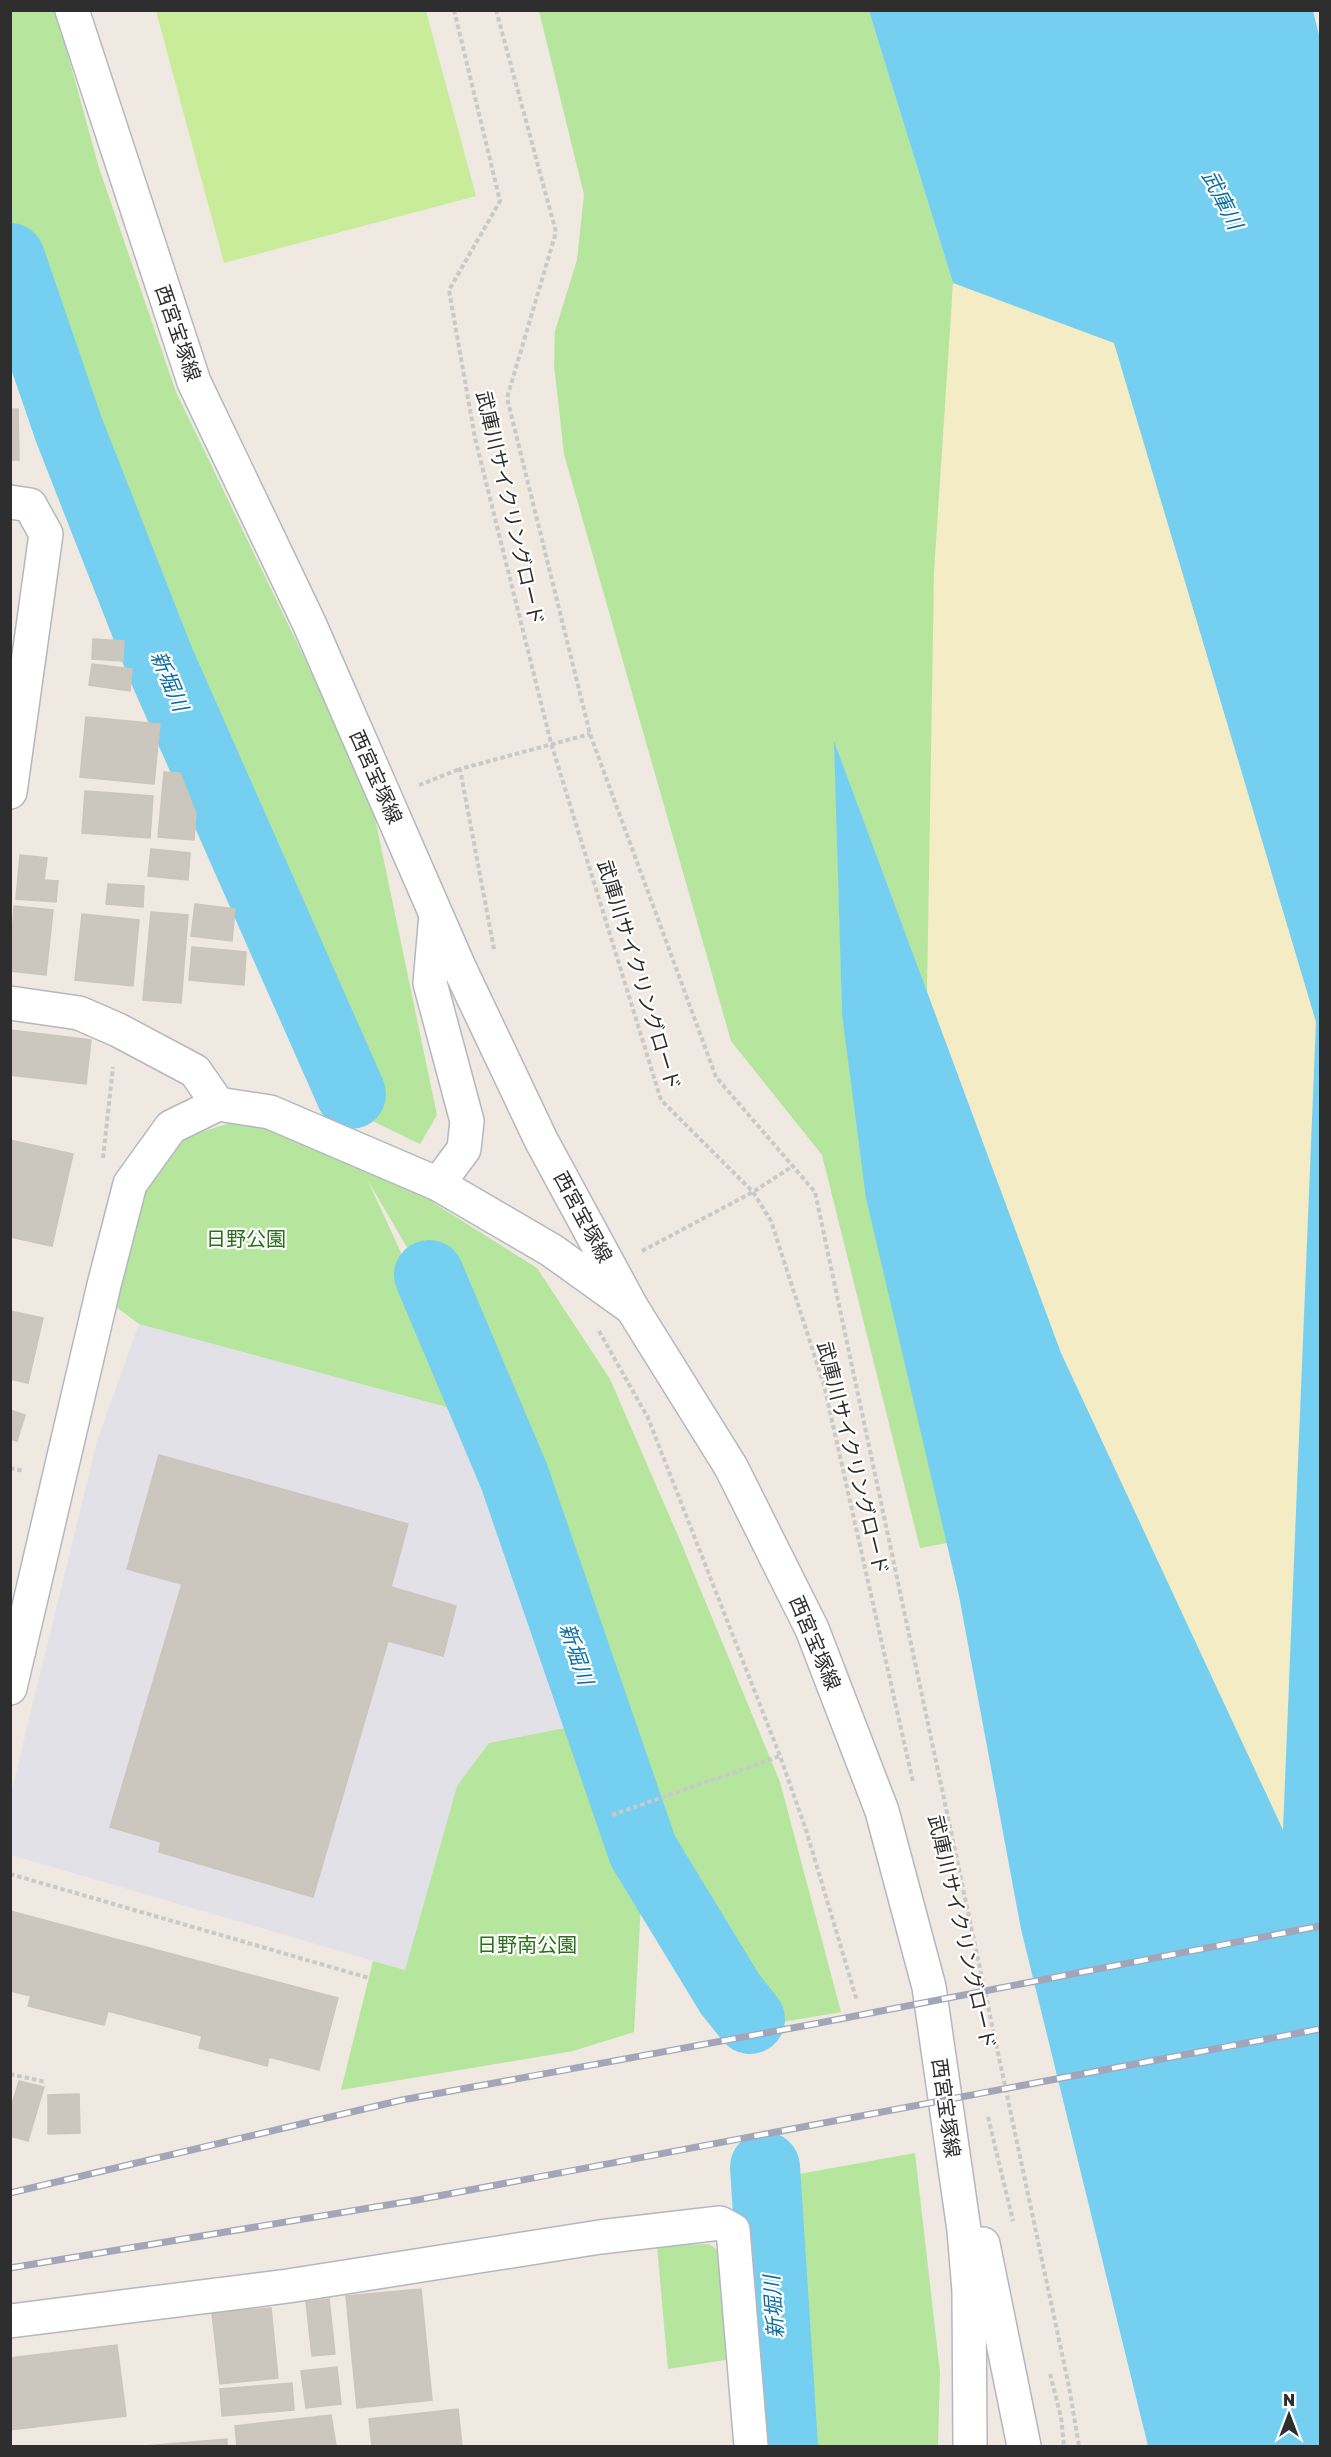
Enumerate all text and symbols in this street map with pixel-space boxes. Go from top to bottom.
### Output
water label: 武庫川 [1197,166,1250,235]
street label: 西宮宝塚線 [151,281,207,384]
street label: 武庫川サイクリングロード [472,388,550,627]
water label: 新堀川 [146,647,195,717]
street label: 西宮宝塚線 [346,726,408,827]
street label: 武庫川サイクリングロード [593,857,686,1093]
street label: 西宮宝塚線 [550,1167,618,1266]
park label: 日野公園 [206,1226,286,1250]
street label: 武庫川サイクリングロード [813,1339,895,1577]
street label: 西宮宝塚線 [785,1592,847,1693]
water label: 新堀川 [554,1620,600,1690]
street label: 武庫川サイクリングロード [924,1812,1002,2051]
park label: 日野南公園 [477,1932,577,1956]
street label: 西宮宝塚線 [928,2057,966,2159]
water label: 新堀川 [758,2273,788,2339]
north arrow [1259,2385,1319,2445]
text: N [1283,2390,1295,2410]

